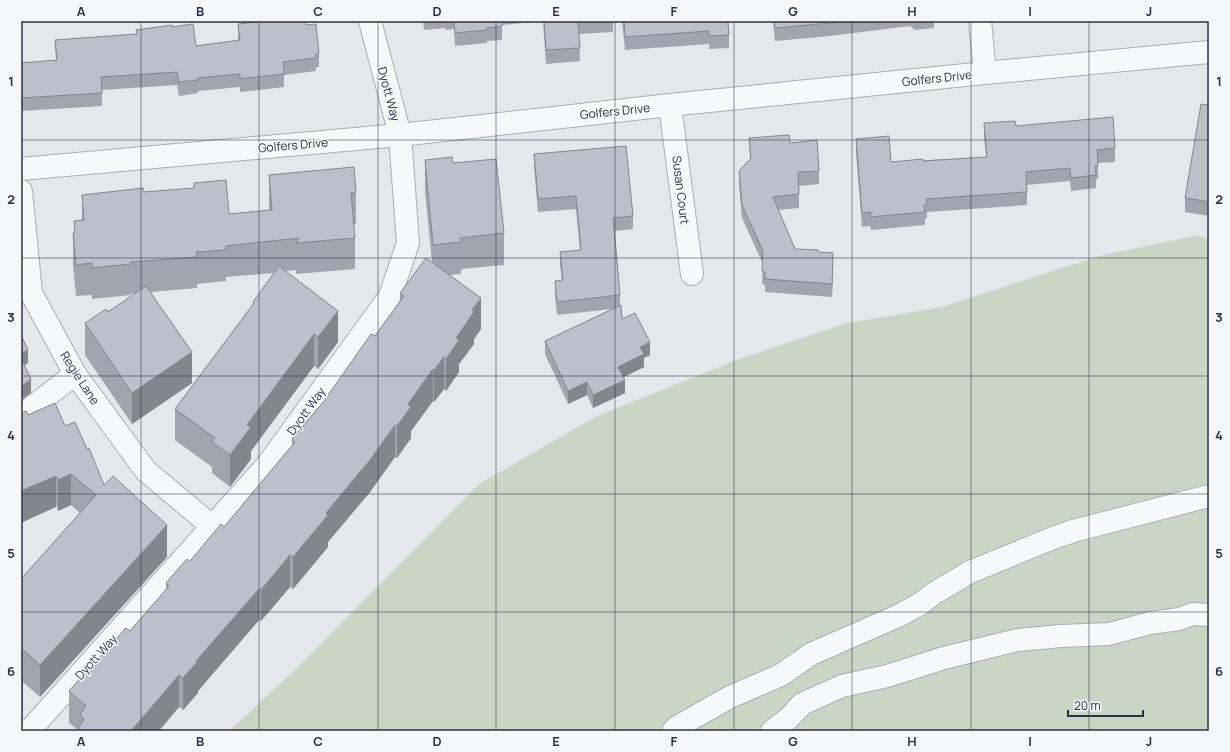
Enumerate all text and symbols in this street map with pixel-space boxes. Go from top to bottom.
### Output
text: A [77,2,86,20]
text: B [196,2,204,20]
text: C [313,2,323,20]
text: D [432,2,442,20]
text: E [552,2,560,20]
text: F [671,2,678,20]
text: G [788,2,798,20]
text: H [907,2,917,20]
text: I [1028,2,1032,20]
text: J [1146,2,1152,20]
street label: Dyott Way [374,65,405,124]
street label: Golfers Drive [901,66,973,90]
text: 1 [8,72,14,90]
text: 1 [1216,72,1222,90]
street label: Golfers Drive [579,99,651,123]
street label: Golfers Drive [257,133,329,157]
street label: Susan Court [668,155,694,225]
text: 2 [7,190,15,208]
text: 2 [1215,190,1223,208]
text: 3 [7,308,15,326]
text: 3 [1215,308,1223,326]
street label: Regie Lane [56,348,104,408]
street label: Dyott Way [283,383,330,439]
text: 4 [7,426,15,444]
text: 4 [1215,426,1223,444]
text: 5 [7,544,15,562]
text: 5 [1215,544,1223,562]
street label: Dyott Way [71,630,121,683]
text: 6 [7,662,15,680]
text: 6 [1215,662,1223,680]
scale bar [1068,692,1143,718]
text: 20 m [1074,697,1101,714]
text: A [77,732,86,750]
text: B [196,732,204,750]
text: C [313,732,323,750]
text: D [432,732,442,750]
text: E [552,732,560,750]
text: F [671,732,678,750]
text: G [788,732,798,750]
text: H [907,732,917,750]
text: I [1028,732,1032,750]
text: J [1146,732,1152,750]

